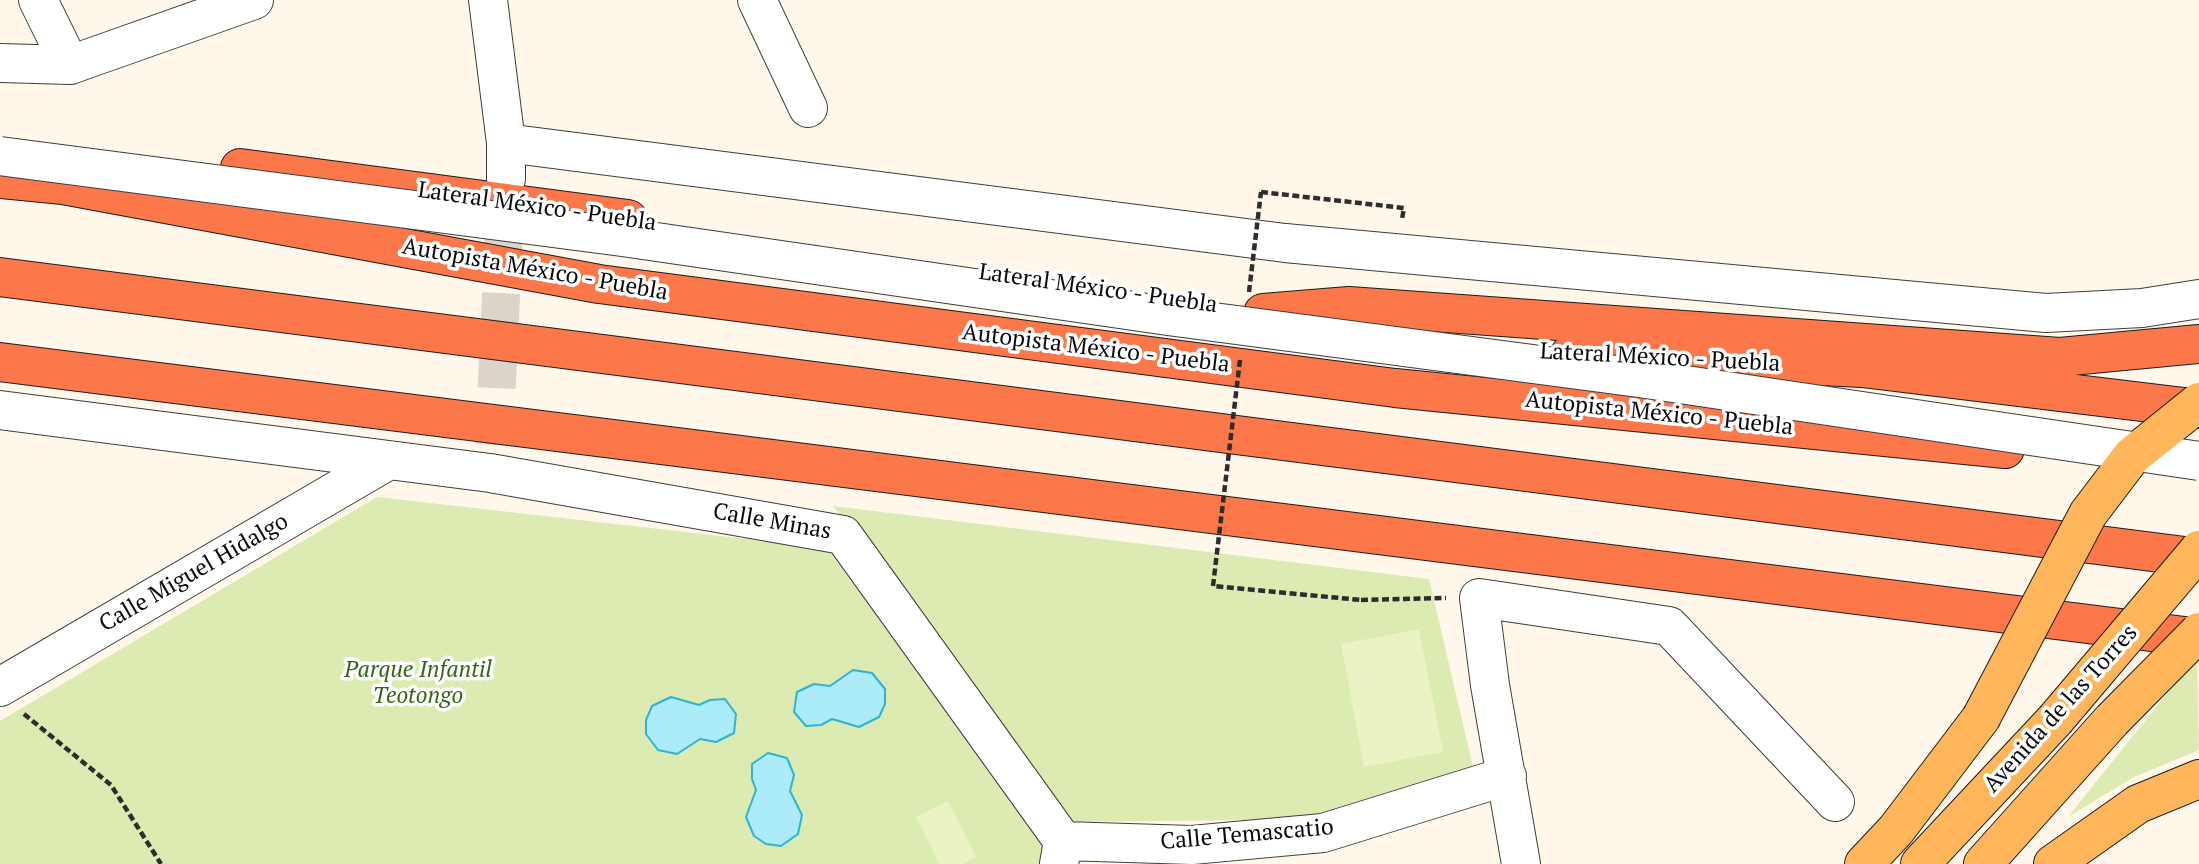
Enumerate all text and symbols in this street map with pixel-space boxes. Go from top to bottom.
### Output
street label: Lateral México - Puebla [416,177,658,237]
street label: Autopista México - Puebla [400,233,670,307]
street label: Lateral México - Puebla [977,259,1219,319]
street label: Autopista México - Puebla [961,319,1231,379]
street label: Lateral México - Puebla [1539,338,1781,378]
street label: Autopista México - Puebla [1524,386,1794,442]
street label: Calle Minas [711,498,833,546]
street label: Calle Miguel Hidalgo [95,508,293,638]
street label: Avenida de las Torres [1978,619,2144,799]
park label: Parque Infantil Teotongo [344,656,492,710]
street label: Calle Temascatio [1159,814,1335,856]

